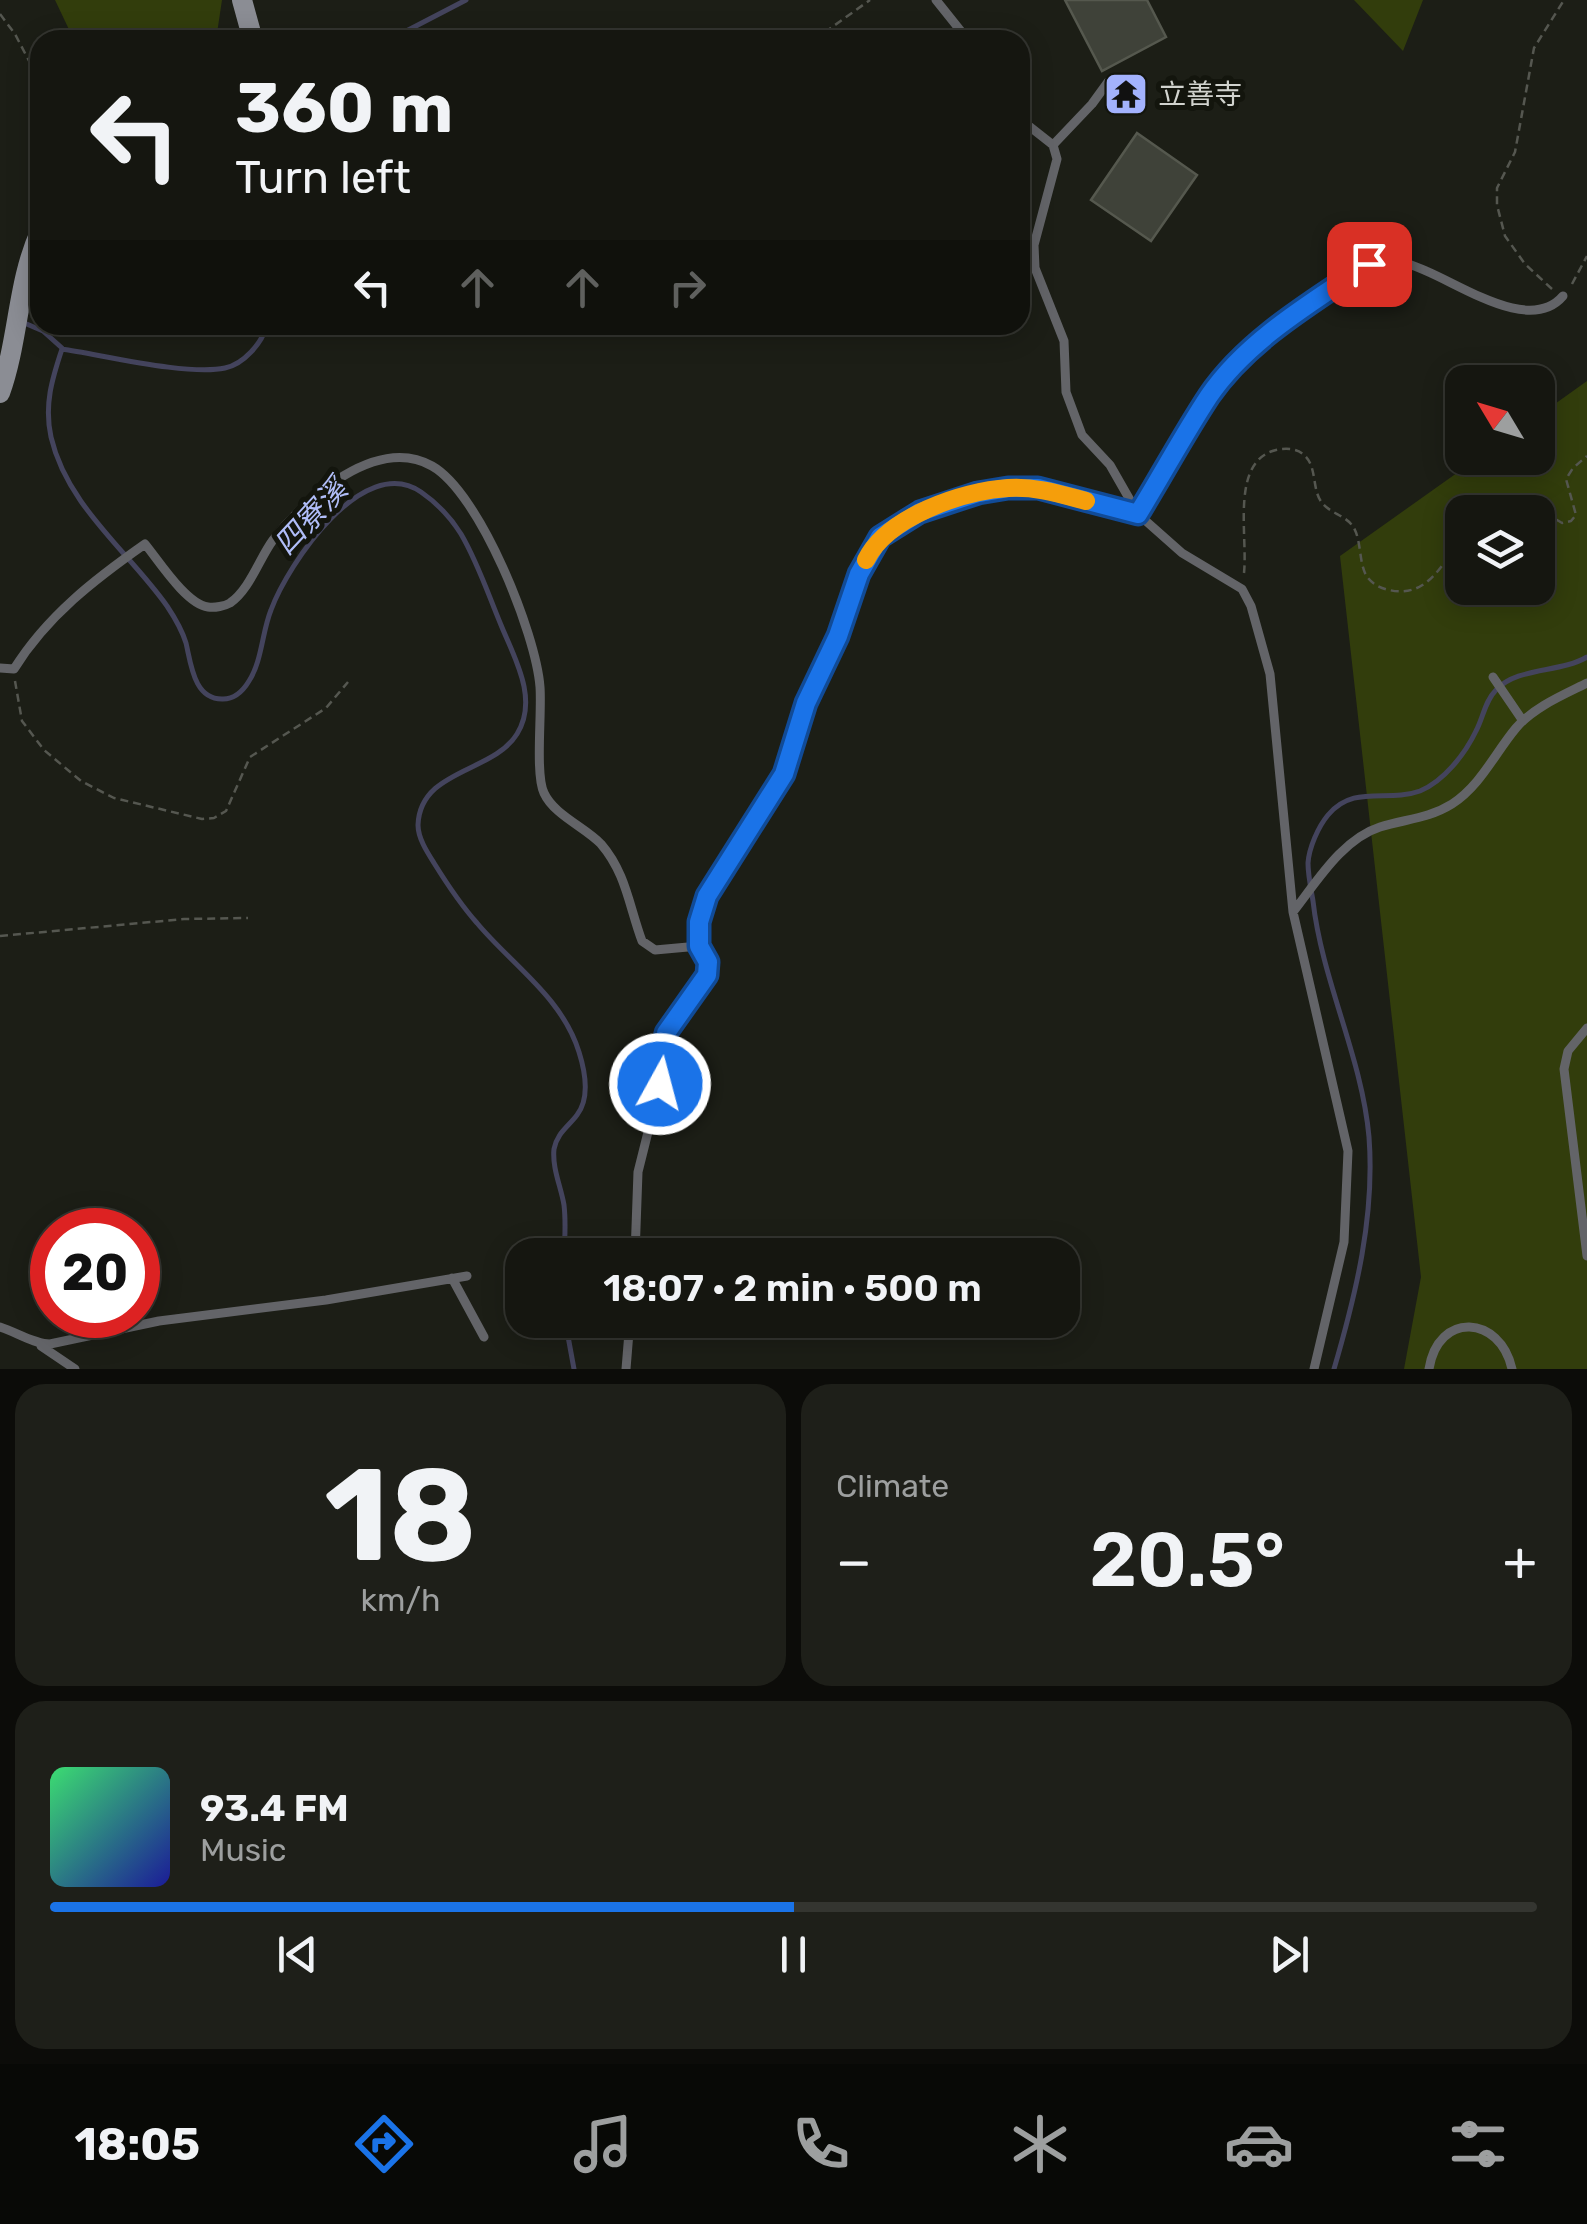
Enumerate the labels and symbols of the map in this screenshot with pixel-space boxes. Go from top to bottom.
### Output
temple icon: 立善寺 [1103,71,1149,117]
place label: 立善寺 [1158,78,1242,111]
pin [1327,222,1412,307]
north arrow [1445,365,1555,475]
water label: 四寮溪 [267,469,358,562]
position arrow [608,1032,712,1136]
speed limit sign: 20 [30,1208,160,1338]

